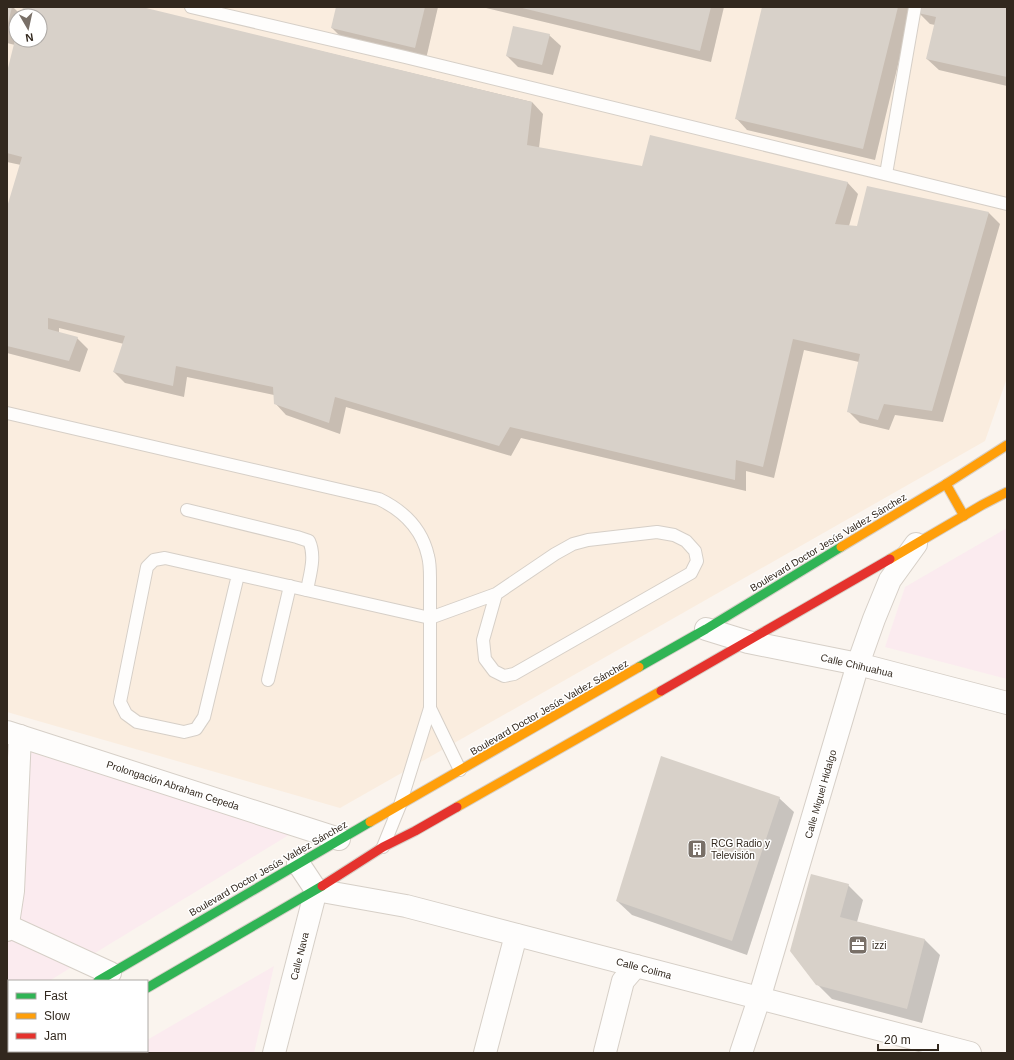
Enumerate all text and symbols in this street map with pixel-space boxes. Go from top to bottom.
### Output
north arrow [8,8,48,48]
text: N [25,31,34,44]
street label: Boulevard Doctor Jesús Valdez Sánchez [748,491,908,594]
street label: Calle Chihuahua [820,652,895,679]
street label: Boulevard Doctor Jesús Valdez Sánchez [468,658,630,757]
street label: Calle Miguel Hidalgo [803,748,839,840]
street label: Prolongación Abraham Cepeda [105,759,241,812]
street label: Boulevard Doctor Jesús Valdez Sánchez [187,819,349,918]
building icon: RCG Radio y Televisión [686,838,708,860]
place label: RCG Radio y Televisión [711,838,770,861]
street label: Calle Nava [288,931,311,981]
office icon: izzi [847,934,869,956]
place label: izzi [872,940,886,951]
street label: Calle Colima [615,956,673,981]
legend [8,980,148,1052]
text: Fast [44,989,68,1003]
text: Slow [44,1009,70,1023]
scale bar [878,1026,938,1052]
text: Jam [44,1029,67,1043]
text: 20 m [884,1033,911,1047]

